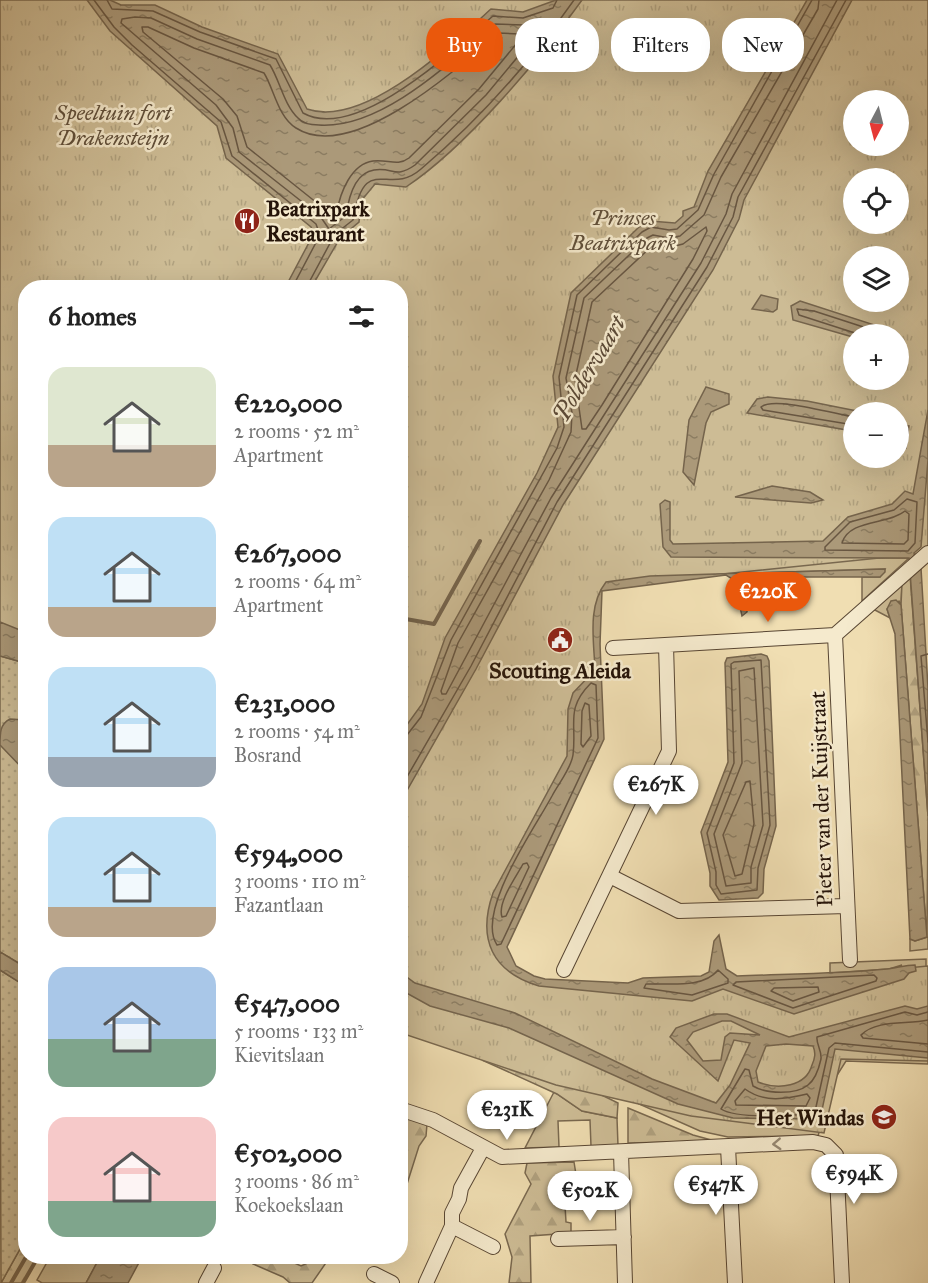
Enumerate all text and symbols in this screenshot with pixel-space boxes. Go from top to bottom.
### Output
chip: Buy [426,18,503,72]
chip: Rent [515,18,599,72]
chip: Filters [611,18,710,72]
chip: New [722,18,804,72]
north arrow [843,90,909,156]
map controls [843,90,909,468]
park label: Speeltuin fort Drakensteijn [54,99,173,151]
button: locate [843,168,909,234]
place label: Beatrixpark Restaurant [266,195,370,247]
park label: Prinses Beatrixpark [569,204,676,256]
restaurant icon: Beatrixpark Restaurant [232,206,262,236]
button: layers [843,246,909,312]
text: 6 homes [48,300,137,332]
icon: filters [345,300,378,333]
water label: Poldervaart [546,309,633,427]
button: + [843,324,909,390]
text: €220,000 [234,387,343,419]
icon: home [96,391,168,463]
button: − [843,402,909,468]
text: 2 rooms · 52 m² [234,419,359,443]
text: Apartment [234,443,323,467]
text: €267,000 [234,537,342,569]
icon: home [96,541,168,613]
text: 2 rooms · 64 m² [234,569,361,593]
pin: €220K [726,572,810,623]
text: €220K [739,579,797,603]
text: Apartment [234,593,323,617]
public building icon: Scouting Aleida [545,625,575,655]
place label: Scouting Aleida [489,657,632,684]
text: €231,000 [234,687,335,719]
street label: Pieter van der Kuijstraat [804,690,838,907]
icon: home [96,691,168,763]
text: 2 rooms · 54 m² [234,719,360,743]
text: Bosrand [234,743,302,767]
pin: €267K [614,765,698,816]
text: €267K [627,772,685,796]
text: €594,000 [234,837,343,869]
icon: home [96,841,168,913]
text: 3 rooms · 110 m² [234,869,365,893]
text: Fazantlaan [234,893,324,917]
text: €547,000 [234,987,340,1019]
icon: home [96,991,168,1063]
text: 5 rooms · 133 m² [234,1019,363,1043]
text: Kievitslaan [234,1043,324,1067]
pin: €231K [465,1090,549,1141]
text: €231K [481,1097,533,1121]
school or university icon: Het Windas [869,1102,899,1132]
place label: Het Windas [756,1104,864,1131]
text: €502,000 [234,1137,342,1169]
one-way arrow [773,1137,782,1150]
icon: home [96,1141,168,1213]
pin: €594K [812,1154,896,1205]
text: €594K [825,1161,883,1185]
pin: €547K [674,1165,758,1216]
text: 3 rooms · 86 m² [234,1169,359,1193]
pin: €502K [548,1171,632,1222]
text: €547K [688,1172,744,1196]
text: €502K [561,1178,619,1202]
text: Koekoekslaan [234,1193,344,1217]

